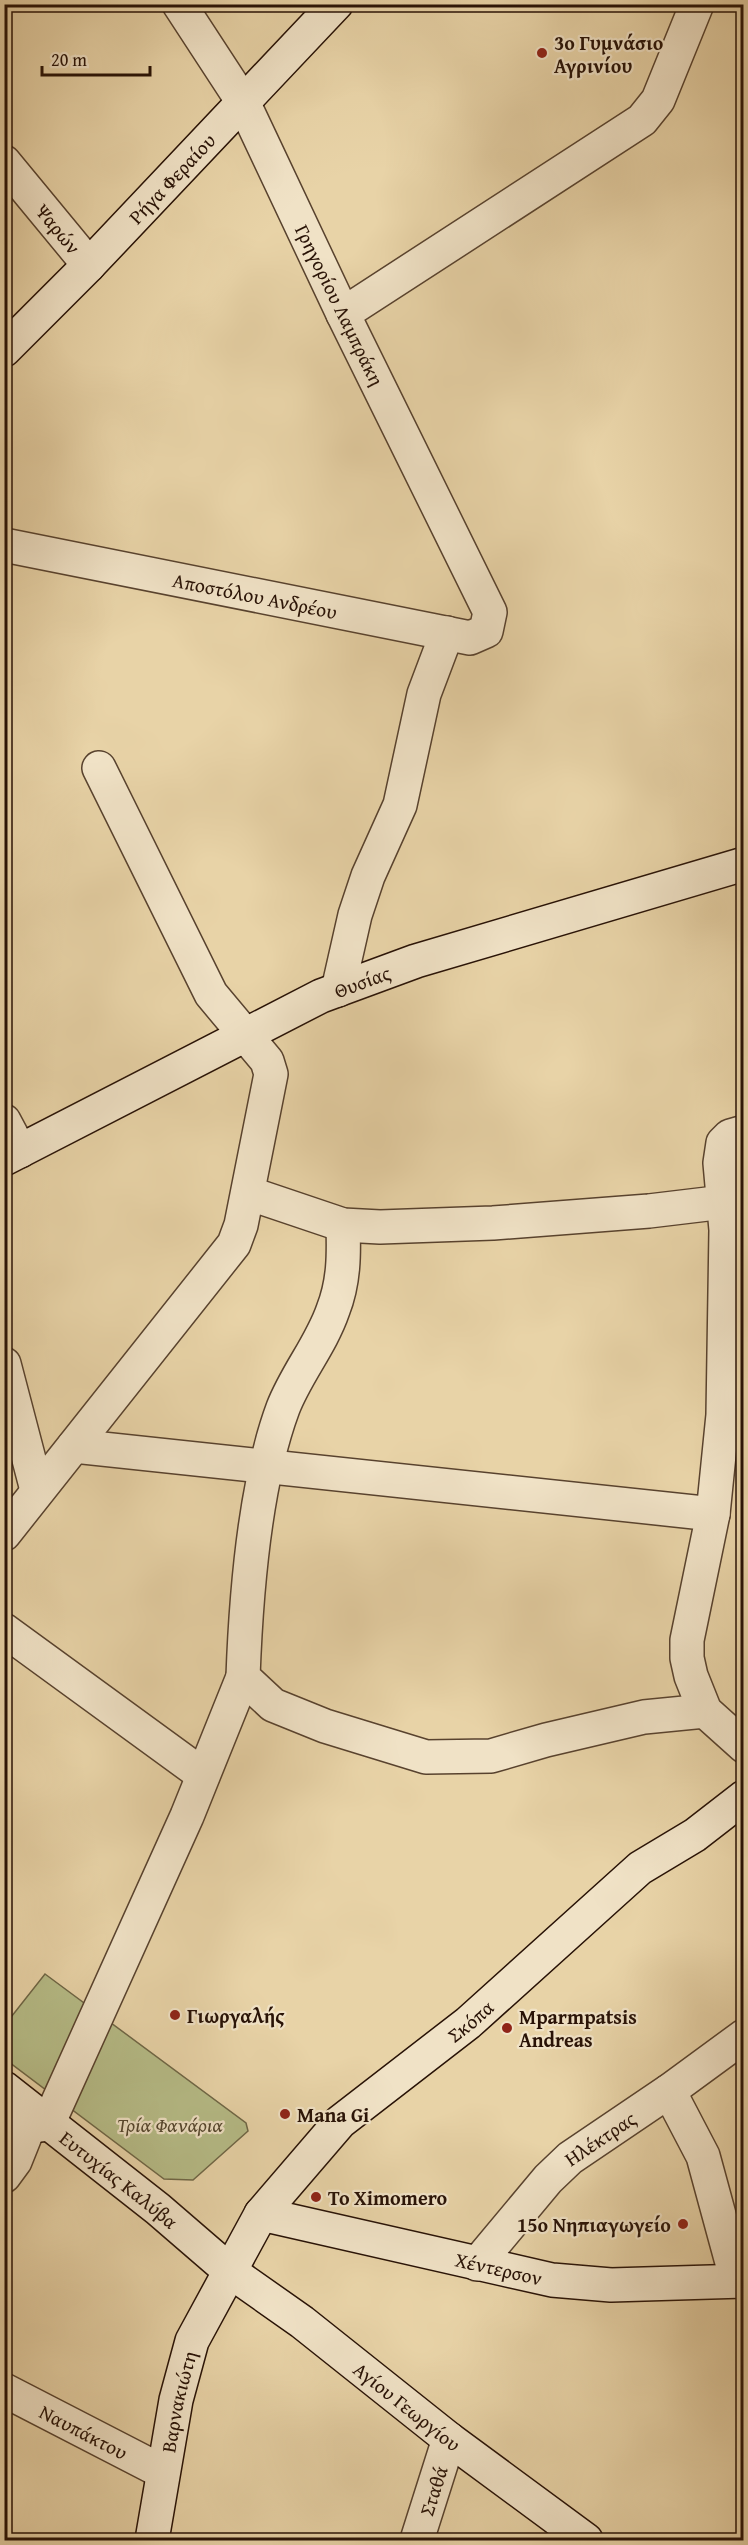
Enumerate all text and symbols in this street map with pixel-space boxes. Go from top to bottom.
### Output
place label: 3ο Γυμνάσιο Αγρινίου [554,28,663,80]
scale bar [42,39,150,77]
text: 20 m [51,46,87,73]
marker: 3ο Γυμνάσιο Αγρινίου [535,46,549,60]
street label: Ρήγα Φεραίου [121,126,222,230]
street label: Ψαρών [29,196,88,260]
street label: Γρηγορίου Λαμπράκη [288,219,392,391]
street label: Αποστόλου Ανδρέου [170,565,340,626]
street label: Θυσίας [330,957,395,1005]
street label: Σκόπα [441,1992,500,2049]
place label: Γιωργαλής [187,2001,285,2030]
place label: Mparmpatsis Andreas [519,2002,637,2054]
marker: Γιωργαλής [168,2008,182,2022]
marker: Mparmpatsis Andreas [500,2021,514,2035]
place label: Mana Gi [297,2100,369,2129]
street label: Ηλέκτρας [558,2103,642,2172]
marker: Mana Gi [278,2107,292,2121]
park label: Τρία Φανάρια [117,2110,224,2139]
street label: Ευτυχίας Καλύβα [54,2123,185,2235]
place label: To Ximomero [328,2183,448,2212]
marker: To Ximomero [309,2190,323,2204]
place label: 15ο Νηπιαγωγείο [517,2210,671,2239]
marker: 15ο Νηπιαγωγείο [676,2217,690,2231]
street label: Χέντερσον [453,2244,545,2292]
street label: Βαρνακιώτη [153,2347,203,2454]
street label: Αγίου Γεωργίου [348,2354,467,2458]
street label: Ναυπάκτου [35,2396,133,2466]
street label: Σταθά [411,2462,454,2519]

